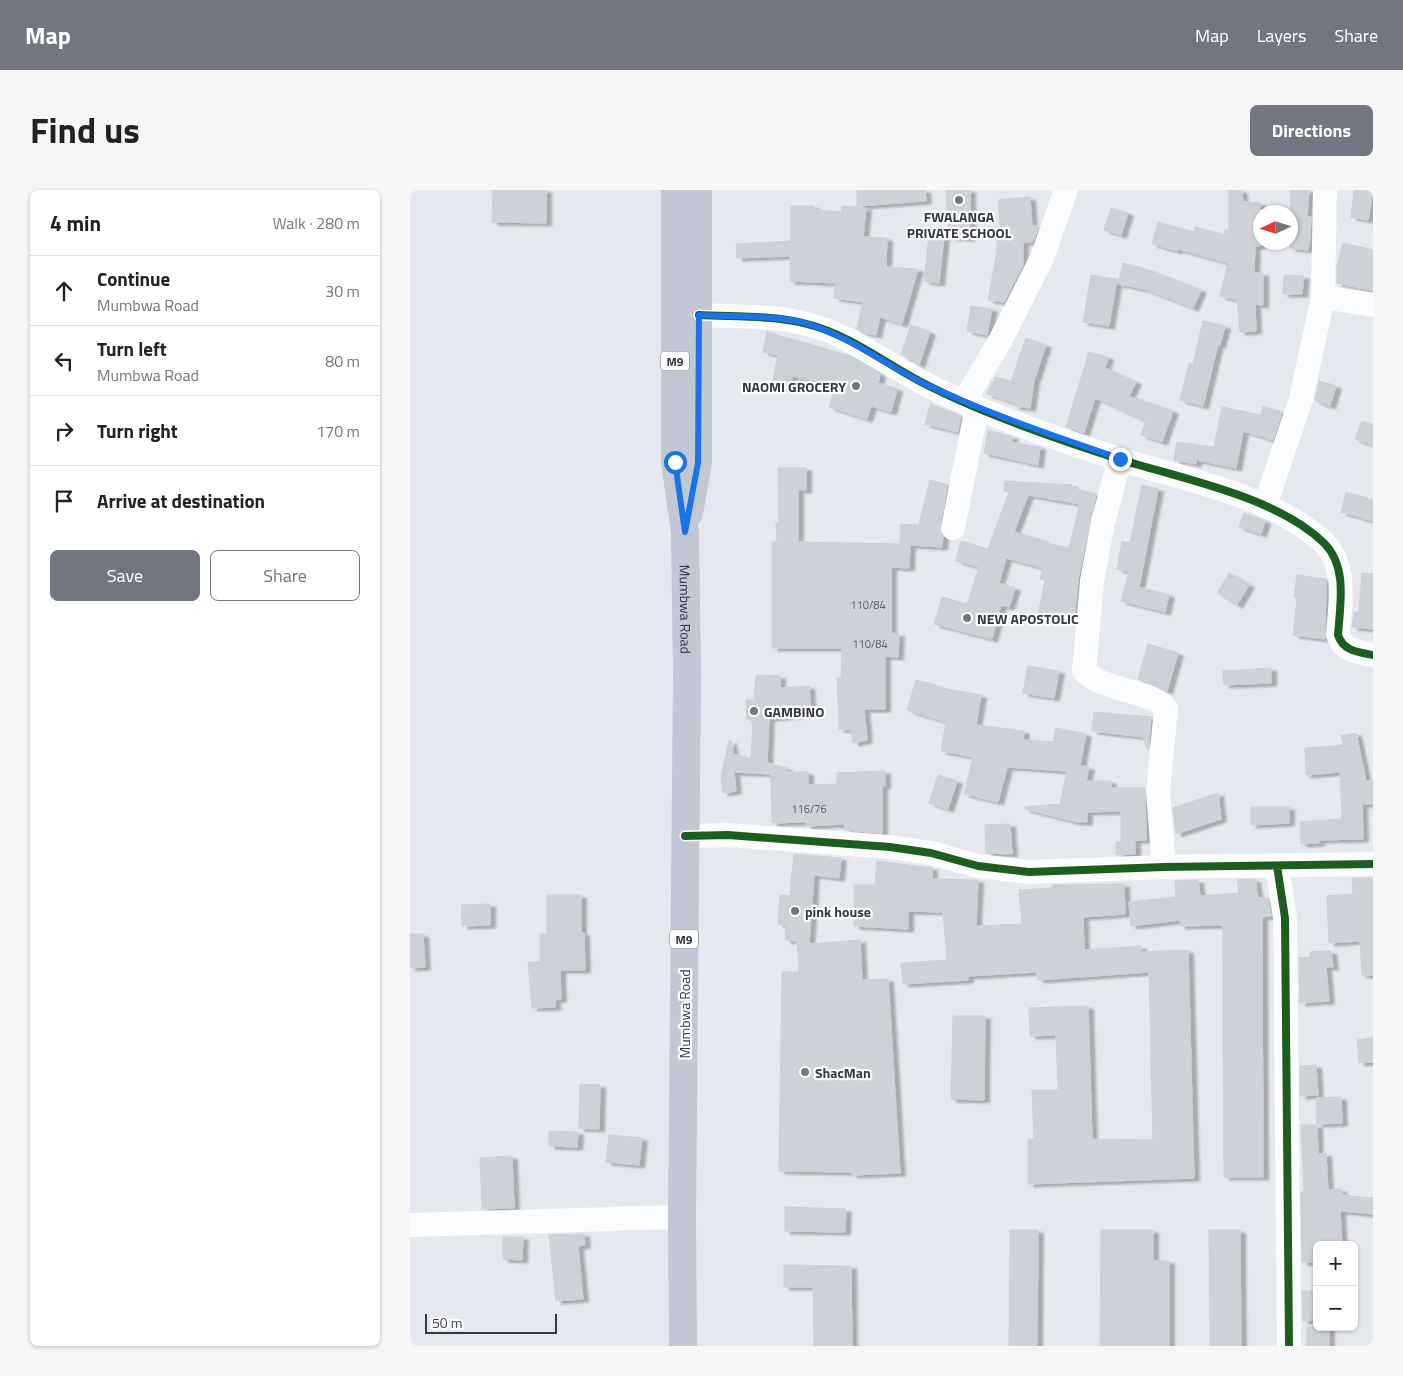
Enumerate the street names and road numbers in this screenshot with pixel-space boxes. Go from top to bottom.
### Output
road number: M9 [661,352,689,370]
street label: Mumbwa Road [675,565,697,654]
road number: M9 [670,930,698,949]
street label: Mumbwa Road [674,969,695,1059]

